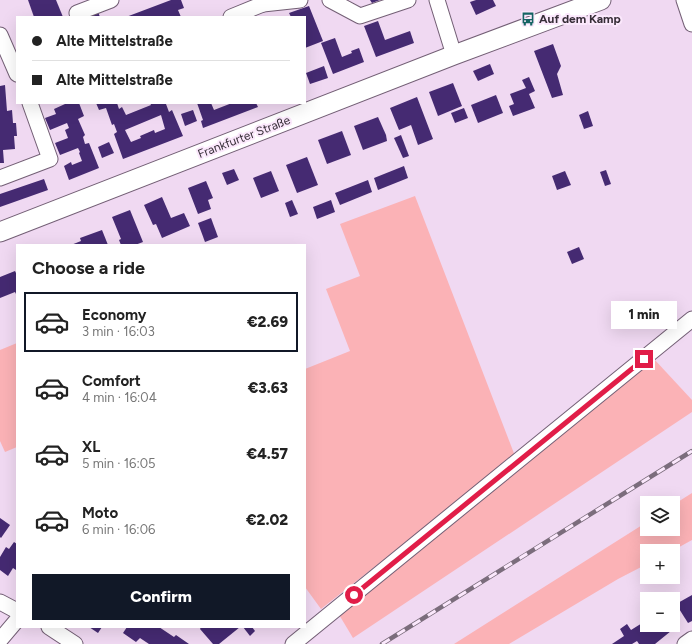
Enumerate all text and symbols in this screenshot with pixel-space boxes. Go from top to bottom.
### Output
bus stop icon: Auf dem Kamp [520,11,536,27]
place label: Auf dem Kamp [539,12,621,26]
text: Alte Mittelstraße [56,32,173,50]
text: Alte Mittelstraße [56,71,173,89]
street label: Frankfurter Straße [196,113,293,161]
text: Choose a ride [32,257,145,279]
callout: 1 min [611,301,677,329]
icon: car [34,304,70,340]
text: Economy [82,306,147,324]
text: 1 min [628,307,660,322]
text: €2.69 [247,313,288,331]
text: 3 min · 16:03 [82,324,155,339]
route end [635,350,653,368]
icon: car [34,370,70,406]
text: Comfort [82,372,141,390]
text: €3.63 [248,379,288,397]
text: 4 min · 16:04 [82,390,157,405]
icon: car [34,436,70,472]
text: XL [82,438,100,456]
text: €4.57 [247,445,288,463]
text: 5 min · 16:05 [82,456,156,471]
map controls [640,496,680,632]
button: layers [640,496,680,536]
icon: car [34,502,70,538]
text: Moto [82,504,118,522]
text: €2.02 [246,511,288,529]
text: 6 min · 16:06 [82,522,155,537]
button: + [640,544,680,584]
button: Confirm [32,574,290,620]
route start [345,586,363,604]
button: − [640,592,680,632]

